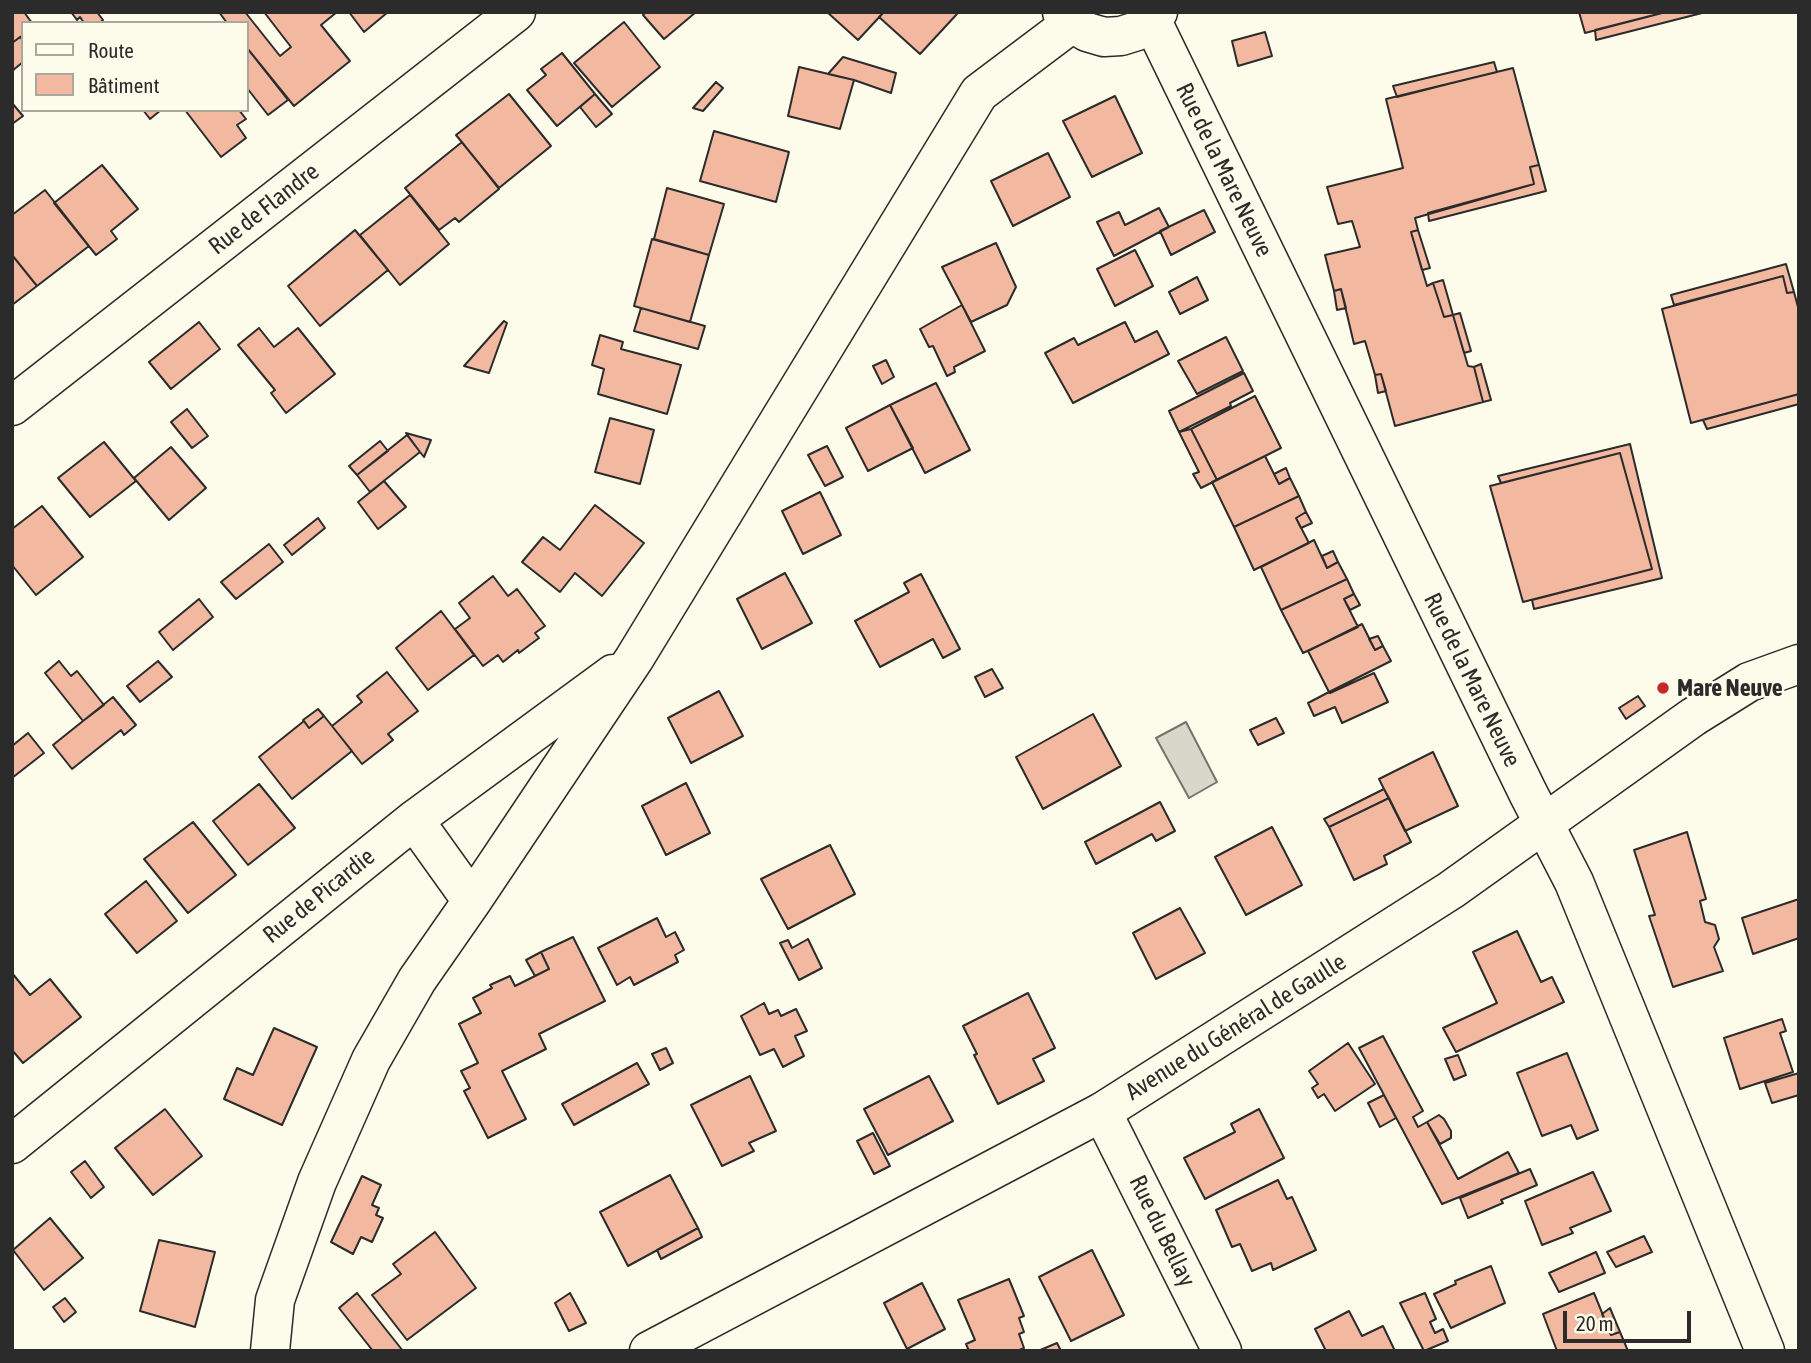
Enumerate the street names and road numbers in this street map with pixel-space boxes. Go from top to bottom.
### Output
street label: Rue de la Mare Neuve [1169,78,1279,262]
street label: Rue de Flandre [203,157,325,261]
street label: Rue de la Mare Neuve [1417,588,1527,772]
street label: Rue de Picardie [257,842,381,950]
street label: Avenue du Général de Gaulle [1121,948,1351,1106]
street label: Rue du Bellay [1123,1171,1201,1291]

